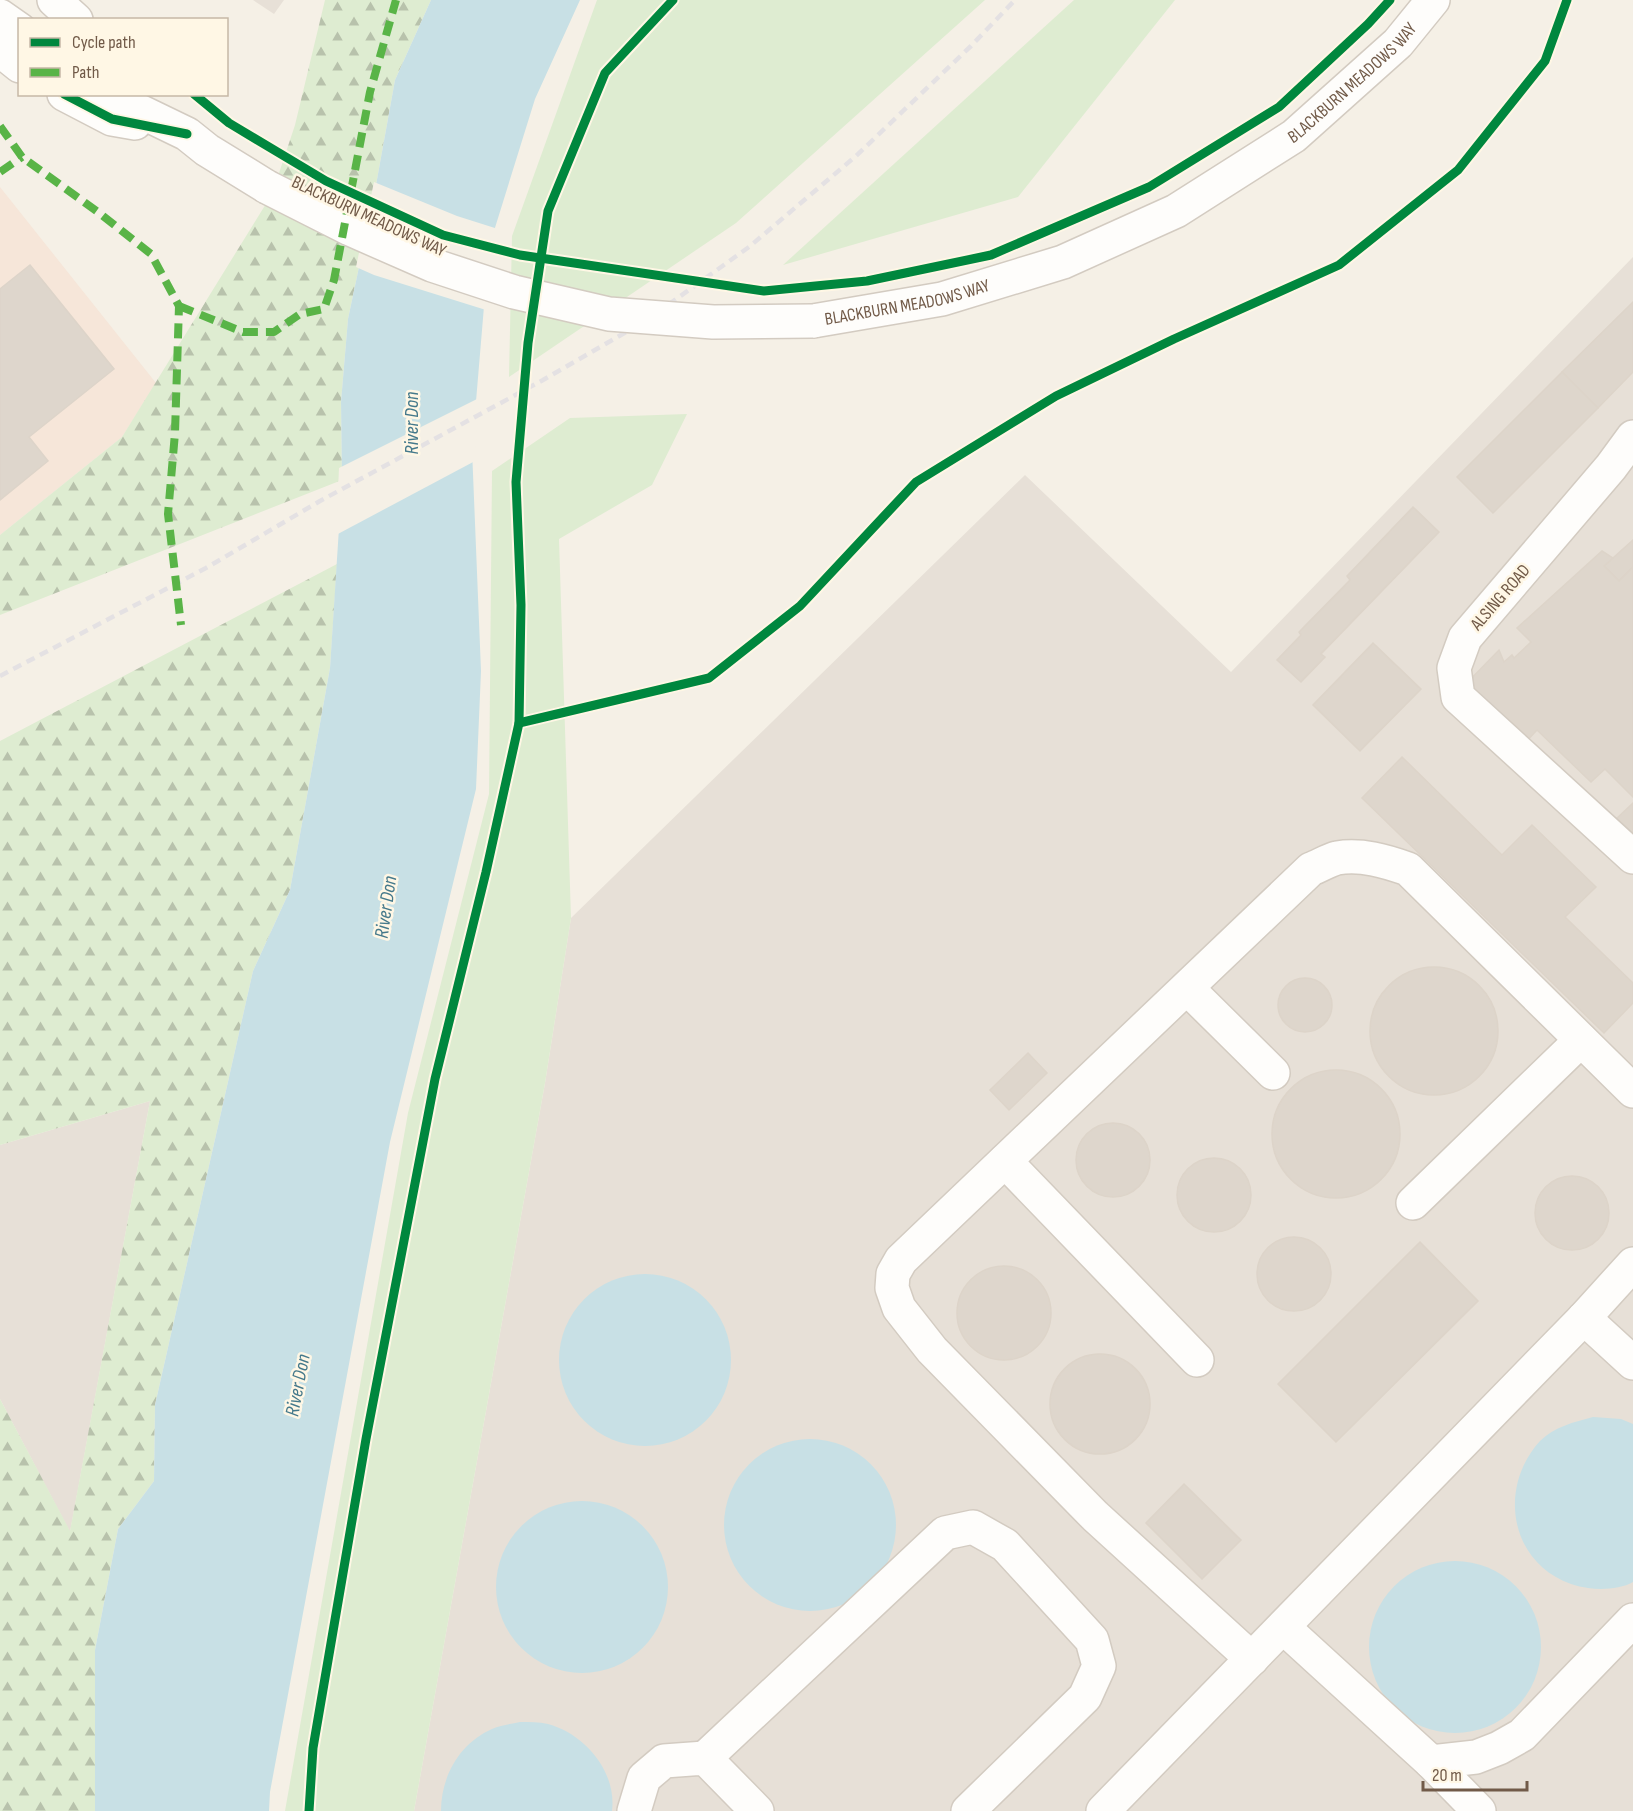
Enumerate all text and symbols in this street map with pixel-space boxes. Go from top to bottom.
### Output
legend [18,18,228,96]
street label: BLACKBURN MEADOWS WAY [1284,18,1422,148]
text: Cycle path [72,32,136,53]
text: Path [72,62,100,83]
street label: BLACKBURN MEADOWS WAY [288,171,450,262]
street label: BLACKBURN MEADOWS WAY [823,275,993,330]
water label: River Don [400,392,424,454]
street label: ALSING ROAD [1465,560,1535,635]
water label: River Don [370,874,402,940]
water label: River Don [280,1352,316,1418]
scale bar [1423,1754,1526,1792]
text: 20 m [1432,1765,1462,1786]

